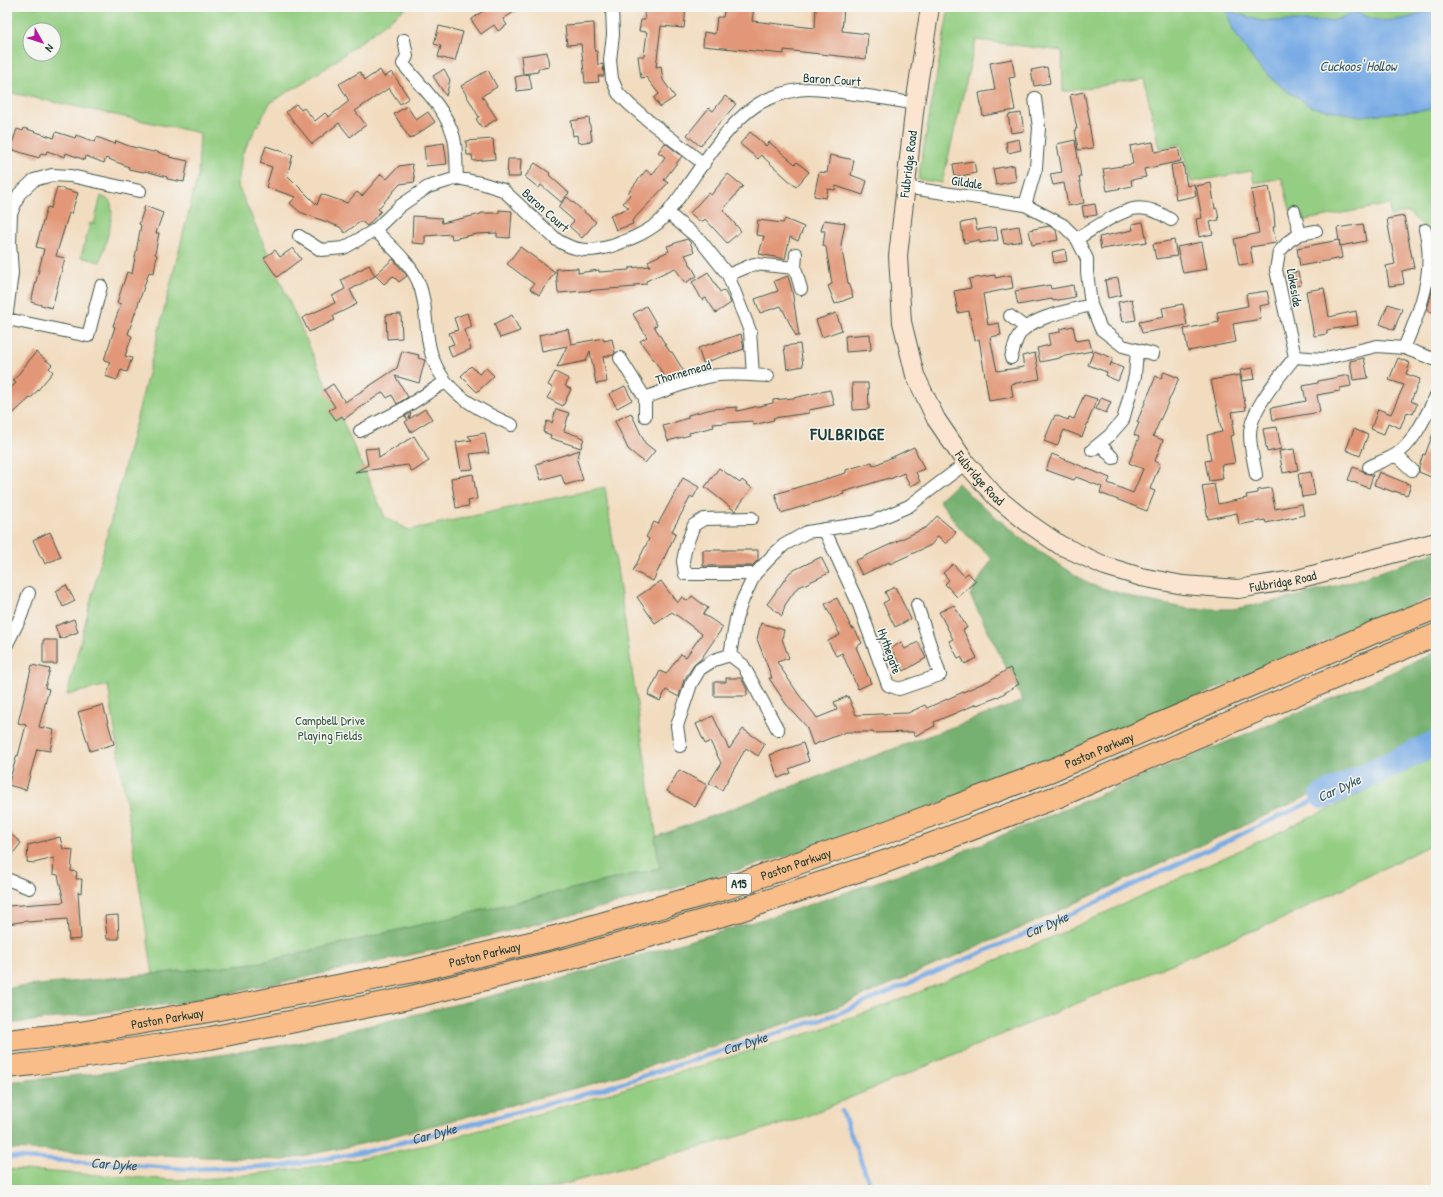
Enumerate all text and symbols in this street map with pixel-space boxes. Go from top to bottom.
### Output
north arrow [22,22,62,62]
text: N [42,42,57,55]
water label: Cuckoos' Hollow [1319,56,1398,75]
street label: Baron Court [803,68,862,90]
street label: Fulbridge Road [895,130,921,199]
street label: Gildale [950,171,984,193]
street label: Baron Court [518,184,574,236]
street label: Lakeside [1283,267,1307,309]
street label: Thornemead [653,355,713,389]
district label: FULBRIDGE [809,422,886,445]
street label: Fulbridge Road [950,446,1008,509]
street label: Fulbridge Road [1247,566,1318,596]
street label: Hythegate [873,626,907,676]
park label: Campbell Drive Playing Fields [295,711,365,744]
street label: Paston Parkway [1062,727,1137,773]
water label: Car Dyke [1314,769,1365,807]
street label: Paston Parkway [758,843,834,885]
road number: A15 [727,874,751,894]
water label: Car Dyke [1021,906,1072,942]
street label: Paston Parkway [447,936,523,971]
street label: Paston Parkway [130,1003,206,1033]
water label: Car Dyke [720,1026,771,1059]
water label: Car Dyke [409,1118,460,1148]
water label: Car Dyke [90,1153,139,1175]

